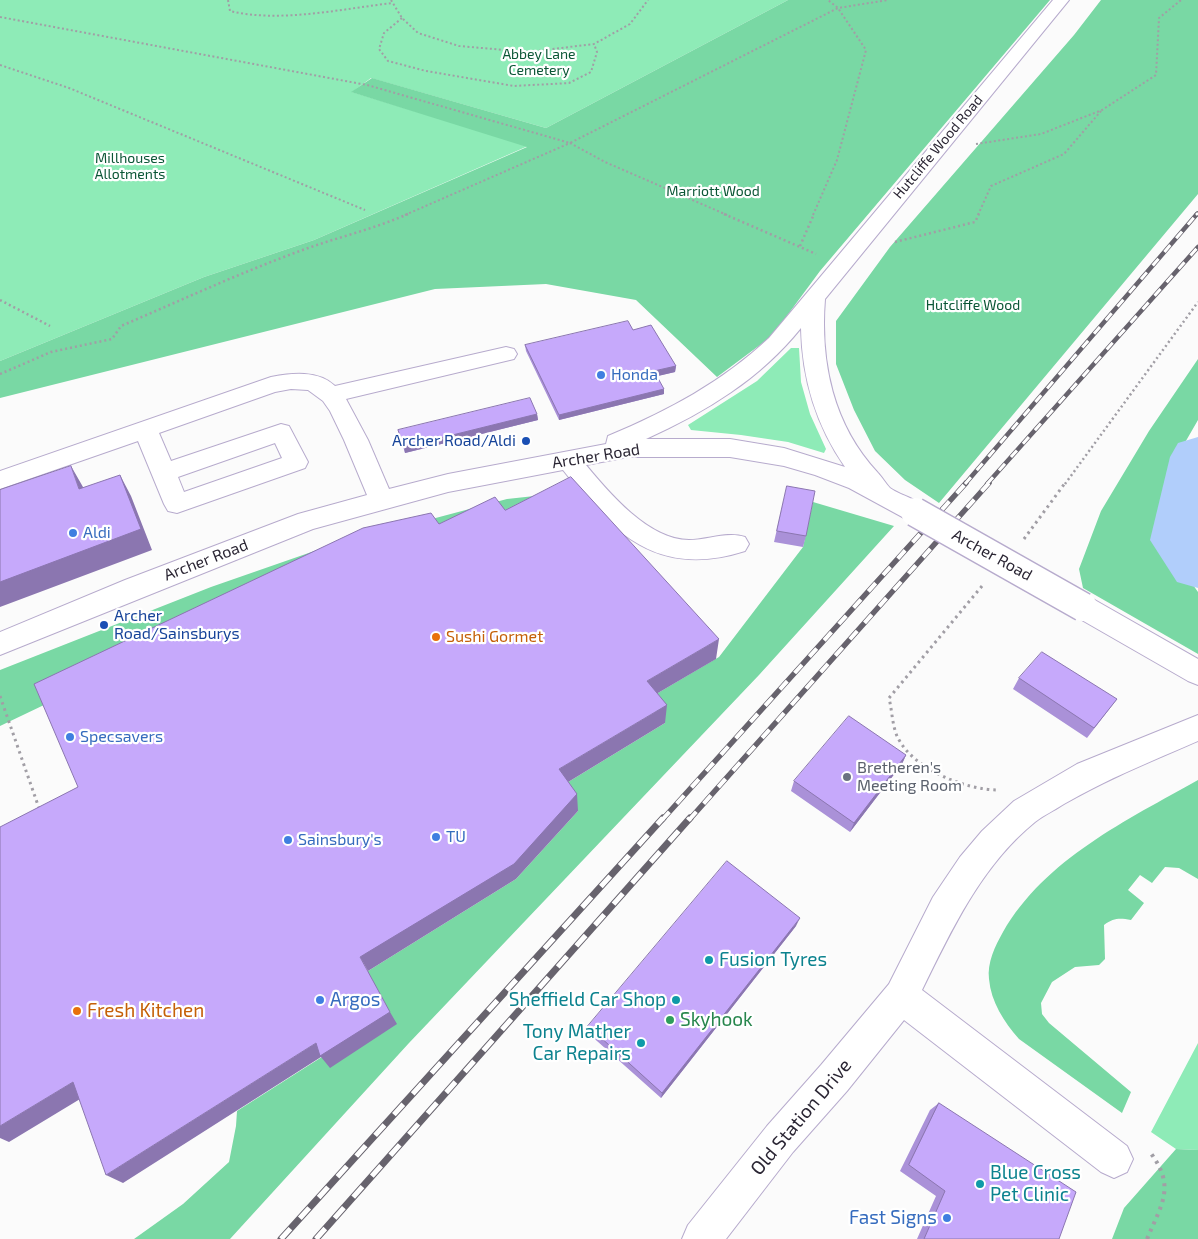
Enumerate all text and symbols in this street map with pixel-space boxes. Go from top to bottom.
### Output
park label: Abbey Lane Cemetery [502,46,576,78]
street label: Hutcliffe Wood Road [890,92,986,202]
park label: Millhouses Allotments [95,150,165,182]
park label: Marriott Wood [666,183,760,199]
park label: Hutcliffe Wood [926,297,1020,313]
place label: Honda [611,365,658,385]
marker: Honda [595,369,607,381]
place label: Archer Road/Aldi [392,431,516,451]
marker: Archer Road/Aldi [520,435,532,447]
street label: Archer Road [551,440,641,472]
place label: Aldi [83,523,111,543]
street label: Archer Road [949,525,1035,585]
marker: Aldi [67,527,79,539]
street label: Archer Road [161,535,251,585]
place label: Archer Road/Sainsburys [114,606,240,644]
marker: Archer Road/Sainsburys [98,619,110,631]
place label: Sushi Gormet [446,627,543,647]
marker: Sushi Gormet [430,631,442,643]
place label: Specsavers [80,727,163,747]
marker: Specsavers [64,731,76,743]
place label: Bretheren's Meeting Room [857,758,962,796]
marker: Bretheren's Meeting Room [841,771,853,783]
place label: TU [446,827,466,847]
place label: Sainsbury's [298,830,382,850]
marker: TU [430,831,442,843]
marker: Sainsbury's [282,834,294,846]
place label: Fusion Tyres [719,949,827,971]
marker: Fusion Tyres [703,954,715,966]
place label: Argos [330,989,380,1011]
place label: Sheffield Car Shop [509,989,666,1011]
marker: Argos [314,994,326,1006]
marker: Sheffield Car Shop [670,994,682,1006]
place label: Fresh Kitchen [87,1000,204,1022]
marker: Fresh Kitchen [71,1005,83,1017]
place label: Skyhook [680,1009,753,1031]
marker: Skyhook [664,1014,676,1026]
place label: Tony Mather Car Repairs [523,1021,631,1065]
marker: Tony Mather Car Repairs [635,1037,647,1049]
street label: Old Station Drive [746,1054,856,1180]
place label: Blue Cross Pet Clinic [990,1162,1081,1206]
marker: Blue Cross Pet Clinic [974,1178,986,1190]
place label: Fast Signs [849,1207,937,1229]
marker: Fast Signs [941,1212,953,1224]

